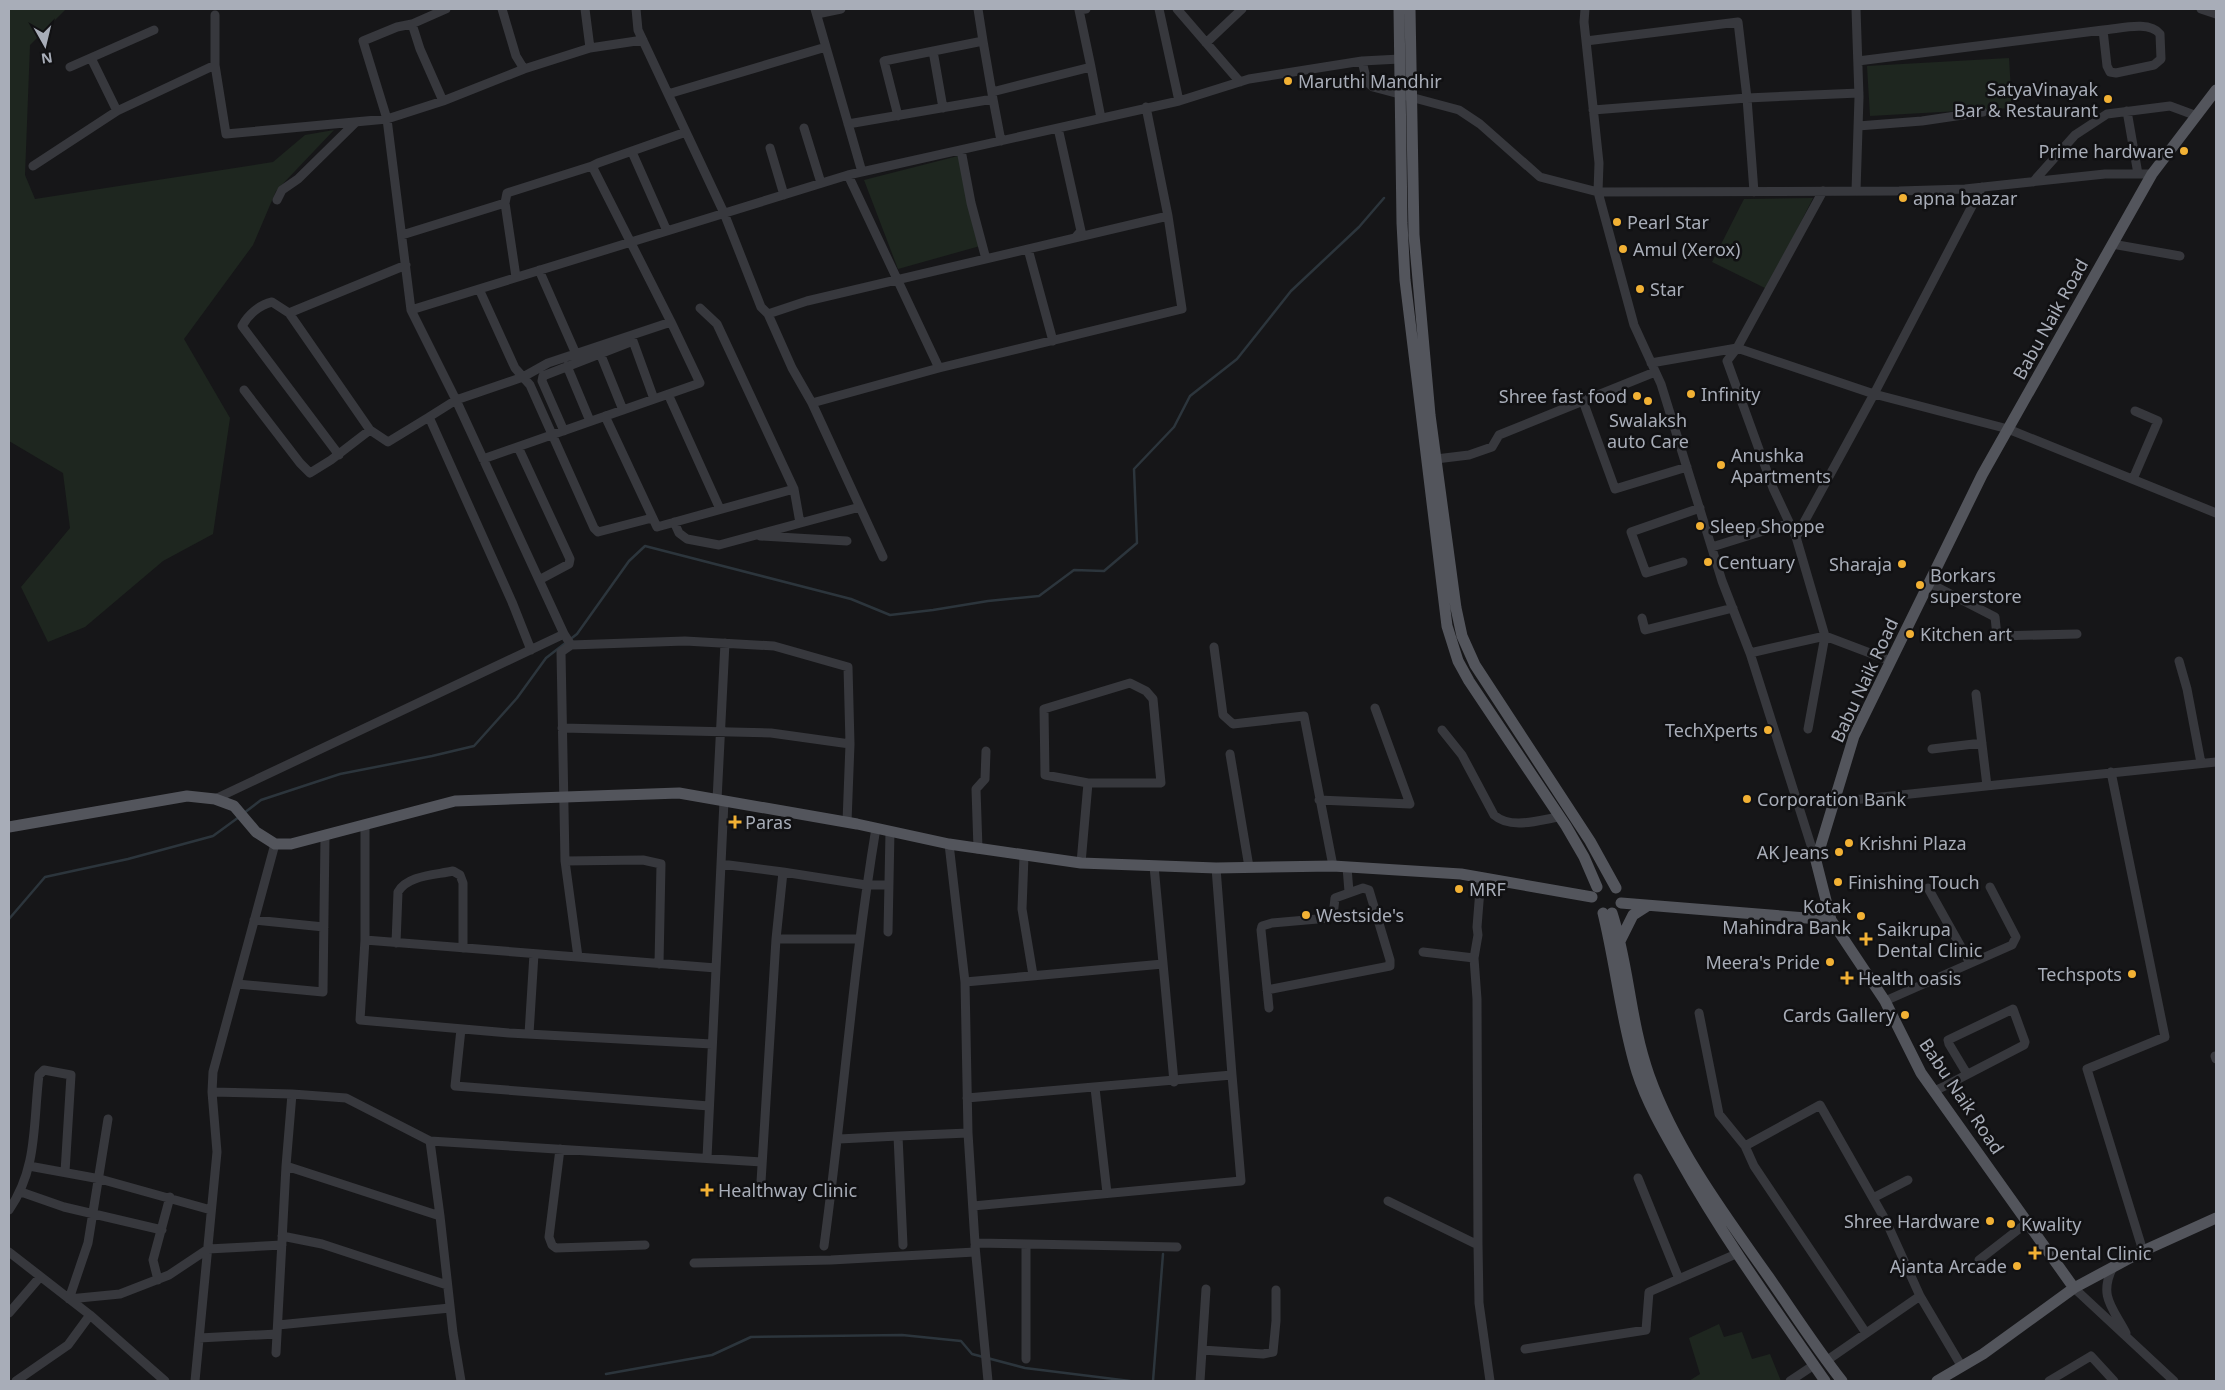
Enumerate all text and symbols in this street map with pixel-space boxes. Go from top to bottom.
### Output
north arrow [20,20,70,70]
text: N [40,48,54,69]
place label: Maruthi Mandhir [1298,69,1442,93]
marker: Maruthi Mandhir [1282,75,1294,87]
place label: SatyaVinayak Bar & Restaurant [1954,77,2098,122]
marker: SatyaVinayak Bar & Restaurant [2102,93,2114,105]
place label: Prime hardware [2039,139,2174,163]
marker: Prime hardware [2178,145,2190,157]
place label: apna baazar [1913,186,2018,210]
marker: apna baazar [1897,192,1909,204]
place label: Pearl Star [1627,210,1709,234]
marker: Pearl Star [1611,216,1623,228]
place label: Amul (Xerox) [1633,237,1740,261]
marker: Amul (Xerox) [1617,243,1629,255]
street label: Babu Naik Road [2007,254,2093,384]
place label: Star [1650,277,1684,301]
marker: Star [1634,283,1646,295]
place label: Infinity [1701,382,1761,406]
place label: Shree fast food [1499,384,1627,408]
marker: Infinity [1685,388,1697,400]
marker: Shree fast food [1631,390,1643,402]
marker: Swalaksh auto Care [1642,395,1654,407]
place label: Swalaksh auto Care [1607,408,1689,453]
place label: Anushka Apartments [1731,443,1831,488]
marker: Anushka Apartments [1715,459,1727,471]
place label: Sleep Shoppe [1710,514,1825,538]
marker: Sleep Shoppe [1694,520,1706,532]
place label: Centuary [1718,550,1796,574]
place label: Sharaja [1829,552,1892,576]
marker: Centuary [1702,556,1714,568]
marker: Sharaja [1896,558,1908,570]
place label: Borkars superstore [1930,563,2022,608]
marker: Borkars superstore [1914,579,1926,591]
street label: Babu Naik Road [1825,614,1903,746]
place label: Kitchen art [1920,622,2013,646]
marker: Kitchen art [1904,628,1916,640]
place label: TechXperts [1665,718,1758,742]
marker: TechXperts [1762,724,1774,736]
place label: Corporation Bank [1757,787,1907,811]
marker: Corporation Bank [1741,793,1753,805]
place label: Paras [745,810,792,834]
marker: Paras [729,816,741,828]
place label: Krishni Plaza [1859,831,1967,855]
marker: Krishni Plaza [1843,837,1855,849]
place label: AK Jeans [1757,840,1829,864]
marker: AK Jeans [1833,846,1845,858]
place label: Finishing Touch [1848,870,1980,894]
marker: Finishing Touch [1832,876,1844,888]
place label: MRF [1469,877,1506,901]
marker: MRF [1453,883,1465,895]
place label: Kotak Mahindra Bank [1722,894,1851,939]
place label: Westside's [1316,903,1404,927]
marker: Westside's [1300,909,1312,921]
marker: Kotak Mahindra Bank [1855,910,1867,922]
place label: Saikrupa Dental Clinic [1877,917,1983,962]
marker: Saikrupa Dental Clinic [1859,932,1873,946]
place label: Meera's Pride [1705,950,1820,974]
marker: Meera's Pride [1824,956,1836,968]
place label: Techspots [2038,962,2122,986]
place label: Health oasis [1858,966,1961,990]
marker: Techspots [2126,968,2138,980]
marker: Health oasis [1840,971,1854,985]
place label: Cards Gallery [1783,1003,1896,1027]
marker: Cards Gallery [1899,1009,1911,1021]
street label: Babu Naik Road [1914,1033,2010,1159]
place label: Healthway Clinic [718,1178,857,1202]
marker: Healthway Clinic [700,1183,714,1197]
place label: Shree Hardware [1844,1209,1980,1233]
place label: Kwality [2021,1212,2082,1236]
marker: Shree Hardware [1984,1215,1996,1227]
marker: Kwality [2005,1218,2017,1230]
place label: Dental Clinic [2046,1241,2152,1265]
marker: Dental Clinic [2028,1246,2042,1260]
place label: Ajanta Arcade [1890,1254,2007,1278]
marker: Ajanta Arcade [2011,1260,2023,1272]

